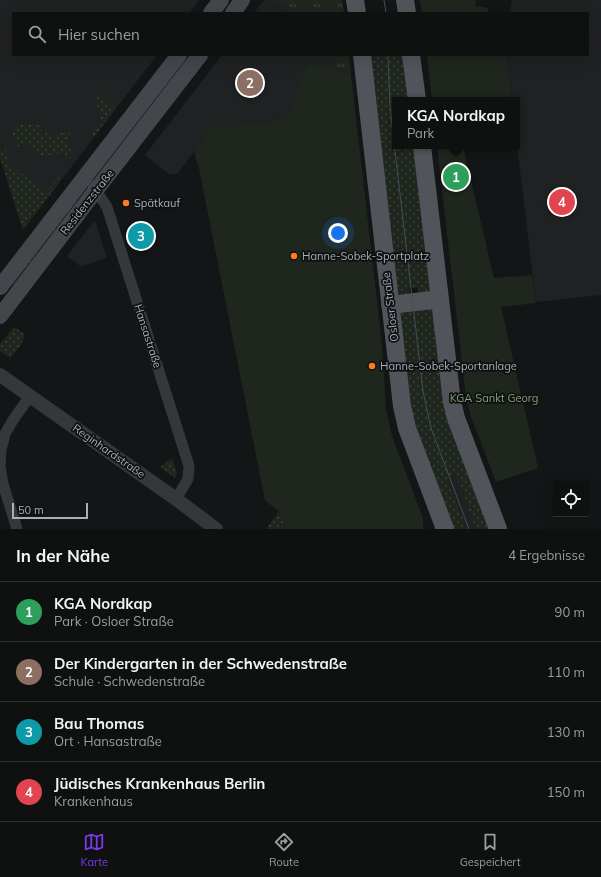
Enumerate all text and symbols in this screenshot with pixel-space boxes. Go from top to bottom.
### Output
search box [12,12,589,56]
icon: search [26,23,48,45]
text: Hier suchen [58,25,140,44]
pin: 2 [237,68,263,98]
popup [392,97,520,149]
text: KGA Nordkap [407,106,505,125]
text: Park [407,125,434,141]
pin: 1 [443,162,469,192]
street label: Residenzstraße [57,167,117,237]
pin: 4 [549,187,575,217]
place label: Spätkauf [134,196,180,210]
marker: Spätkauf [121,198,131,208]
pin: 3 [128,221,154,251]
your location [328,223,348,243]
place label: Hanne-Sobek-Sportplatz [302,249,430,263]
marker: Hanne-Sobek-Sportplatz [289,251,299,261]
street label: Osloer Straße [379,271,401,343]
street label: Hansastraße [131,302,165,370]
place label: Hanne-Sobek-Sportanlage [380,359,517,373]
marker: Hanne-Sobek-Sportanlage [367,361,377,371]
park label: KGA Sankt Georg [450,391,538,405]
street label: Reginhardstraße [70,421,148,481]
map controls [553,481,589,517]
button: locate [553,481,589,517]
scale bar [12,501,88,520]
text: 50 m [18,503,44,517]
text: In der Nähe [16,545,110,566]
text: 4 Ergebnisse [508,547,585,563]
text: KGA Nordkap [54,594,152,613]
text: 1 [25,604,33,620]
text: 90 m [555,604,585,620]
text: Park · Osloer Straße [54,613,174,629]
text: Der Kindergarten in der Schwedenstraße [54,654,347,673]
text: 2 [25,664,33,680]
text: 110 m [547,664,585,680]
text: Schule · Schwedenstraße [54,673,205,689]
text: Bau Thomas [54,714,144,733]
text: 3 [25,724,33,740]
text: 130 m [547,724,585,740]
text: Ort · Hansastraße [54,733,162,749]
text: Jüdisches Krankenhaus Berlin [54,774,265,793]
text: 4 [25,784,33,800]
text: 150 m [547,784,585,800]
text: Krankenhaus [54,793,133,809]
tab: Karte [80,831,108,869]
tab: Route [269,831,299,869]
tab: Gespeichert [460,831,521,869]

